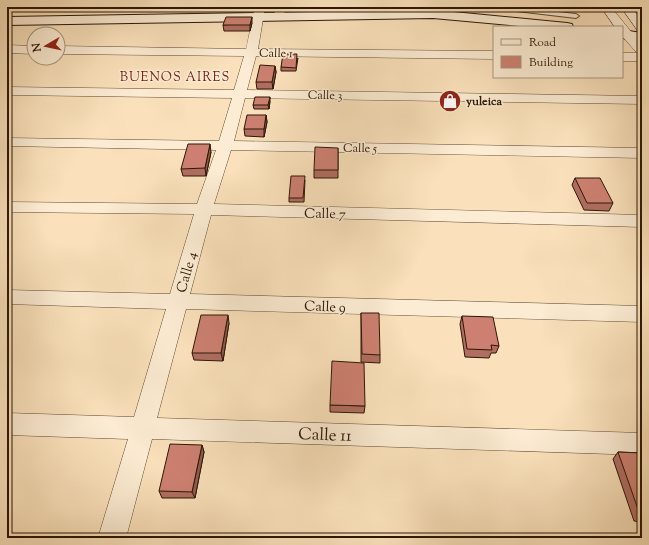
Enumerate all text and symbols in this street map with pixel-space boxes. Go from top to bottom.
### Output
north arrow [26,26,66,66]
legend [493,26,623,78]
text: Road [529,34,556,52]
text: N [28,42,46,54]
street label: Calle 1 [259,45,293,63]
text: Building [529,54,573,72]
district label: BUENOS AIRES [120,69,230,87]
street label: Calle 3 [308,87,343,105]
shop icon: yuleica [437,88,463,114]
place label: yuleica [465,93,502,111]
street label: Calle 5 [343,140,377,158]
street label: Calle 7 [304,205,346,225]
street label: Calle 4 [173,250,203,295]
street label: Calle 9 [304,297,346,319]
street label: Calle 11 [298,423,352,449]

